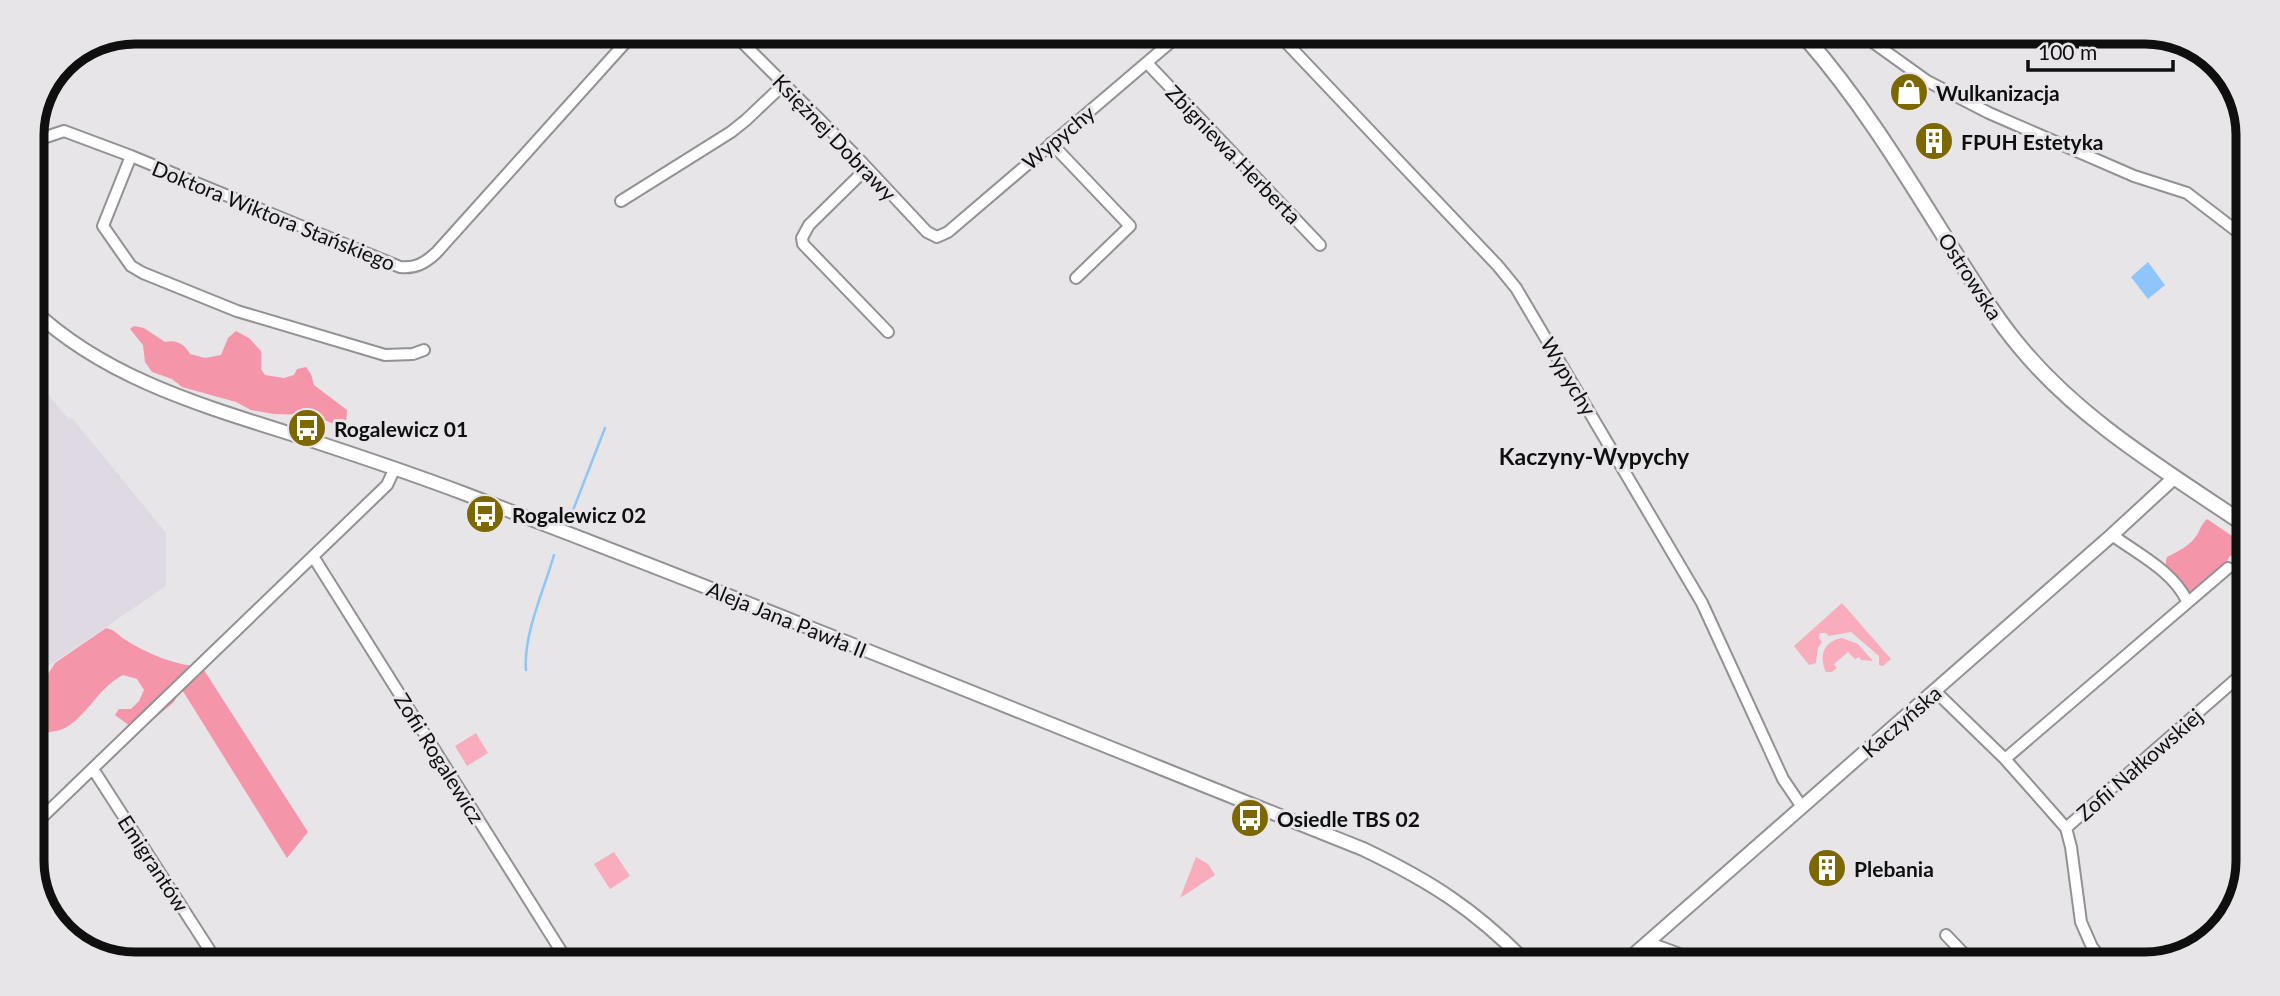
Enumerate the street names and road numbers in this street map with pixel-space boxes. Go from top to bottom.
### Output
street label: Księżnej Dobrawy [768,68,902,206]
street label: Zbigniewa Herberta [1161,79,1307,229]
street label: Wypychy [1017,99,1099,174]
street label: Doktora Wiktora Stańskiego [149,155,399,275]
street label: Ostrowska [1934,228,2008,324]
street label: Wypychy [1536,332,1602,420]
street label: Aleja Jana Pawła II [703,576,871,662]
street label: Kaczyńska [1856,680,1946,762]
street label: Zofii Rogalewicz [390,688,490,828]
street label: Zofii Nałkowskiej [2071,703,2207,825]
street label: Emigrantów [113,810,195,916]

